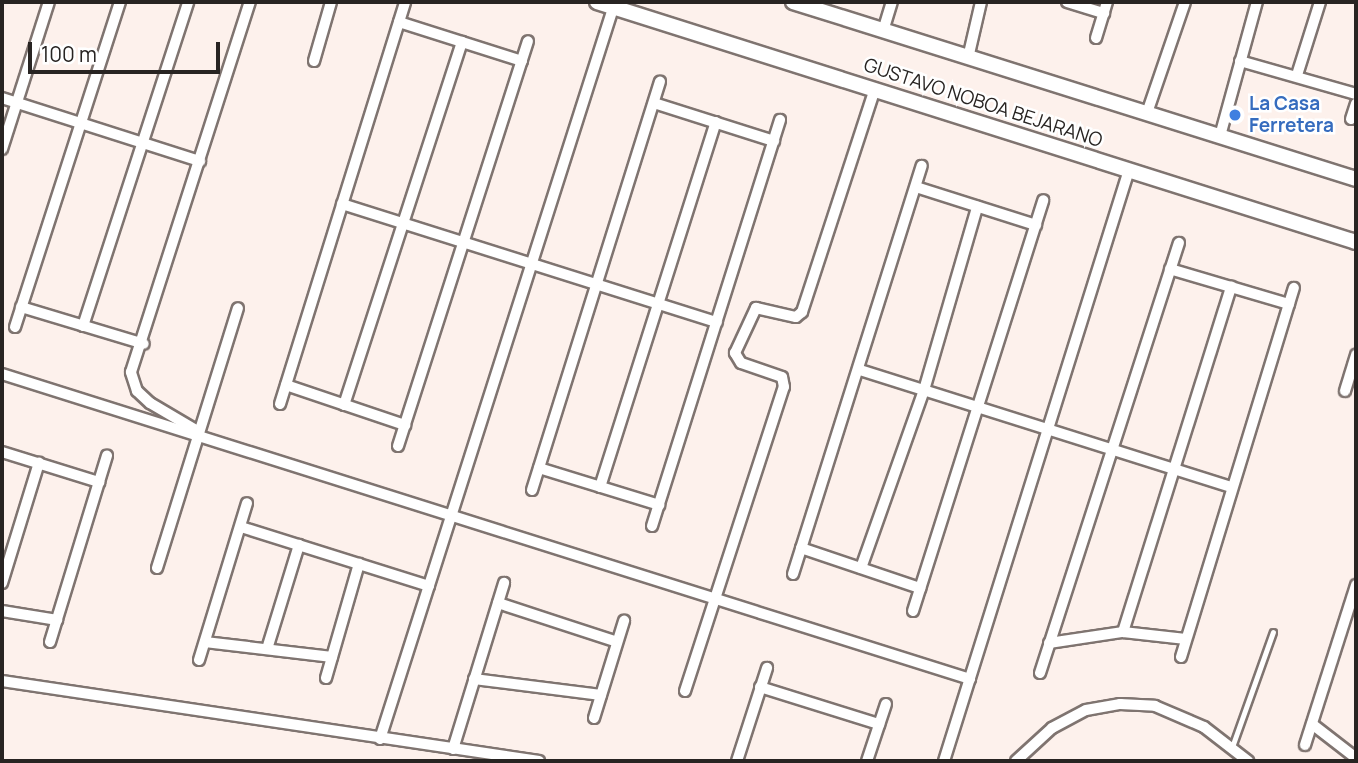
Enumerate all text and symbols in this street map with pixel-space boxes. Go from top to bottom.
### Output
scale bar [32,28,224,72]
text: 100 m [41,40,97,68]
street label: GUSTAVO NOBOA BEJARANO [861,54,1105,152]
place label: La Casa Ferretera [1249,93,1334,137]
marker: La Casa Ferretera [1227,107,1243,123]

